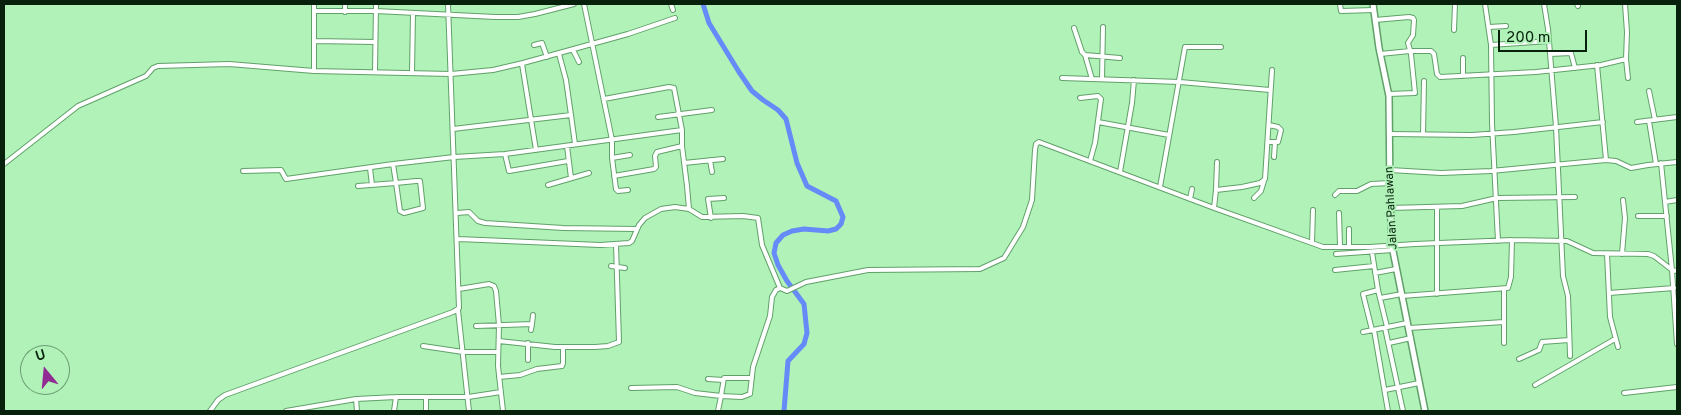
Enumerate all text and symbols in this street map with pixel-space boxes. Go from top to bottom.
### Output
scale bar [1501,20,1590,52]
text: 200 m [1506,29,1551,48]
street label: Jalan Pahlawan [1383,166,1401,250]
north arrow [20,345,70,395]
text: U [34,347,48,366]

